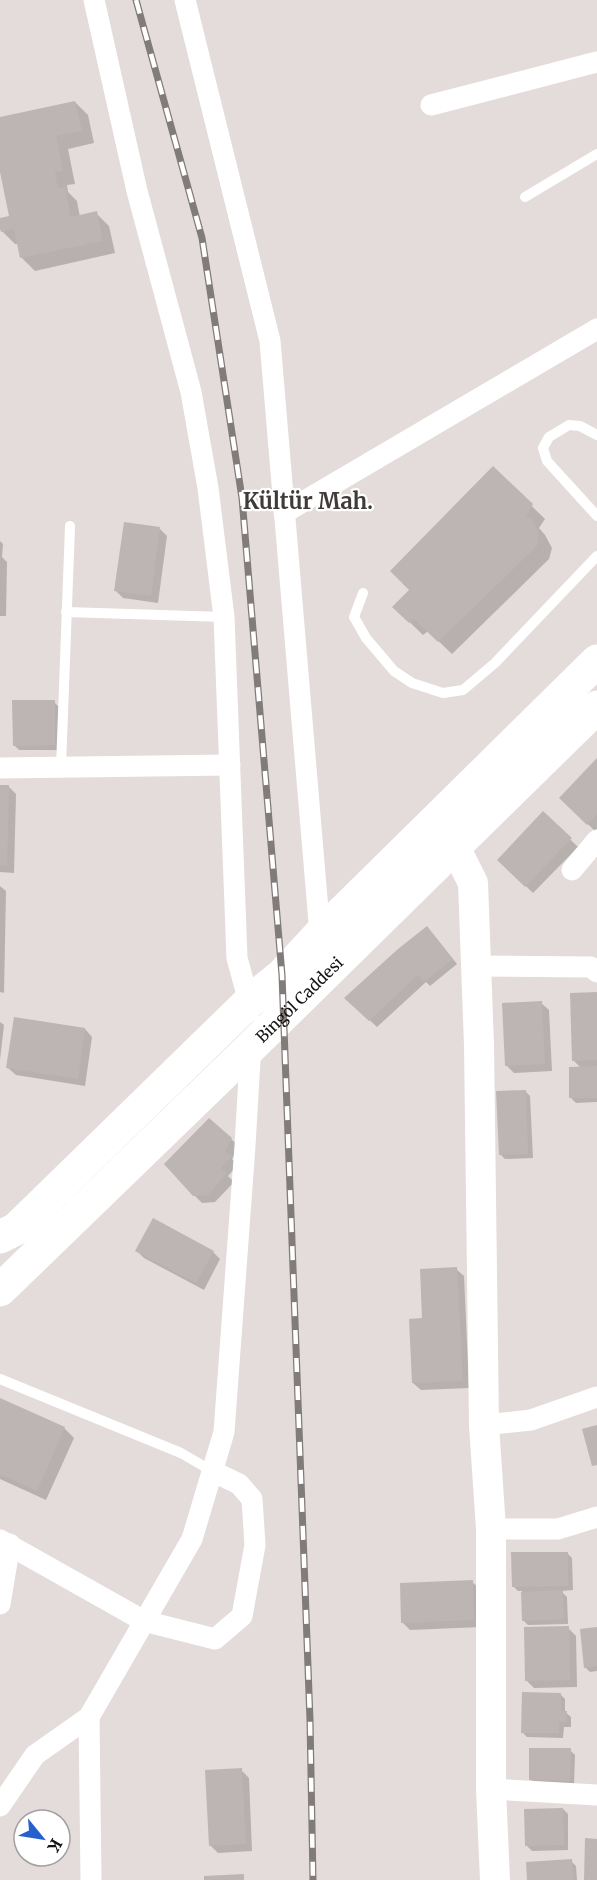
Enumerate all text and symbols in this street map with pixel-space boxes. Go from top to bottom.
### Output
district label: Kültür Mah. [243,487,373,515]
street label: Bingöl Caddesi [252,953,347,1047]
north arrow [12,1808,72,1868]
text: K [43,1835,67,1856]

